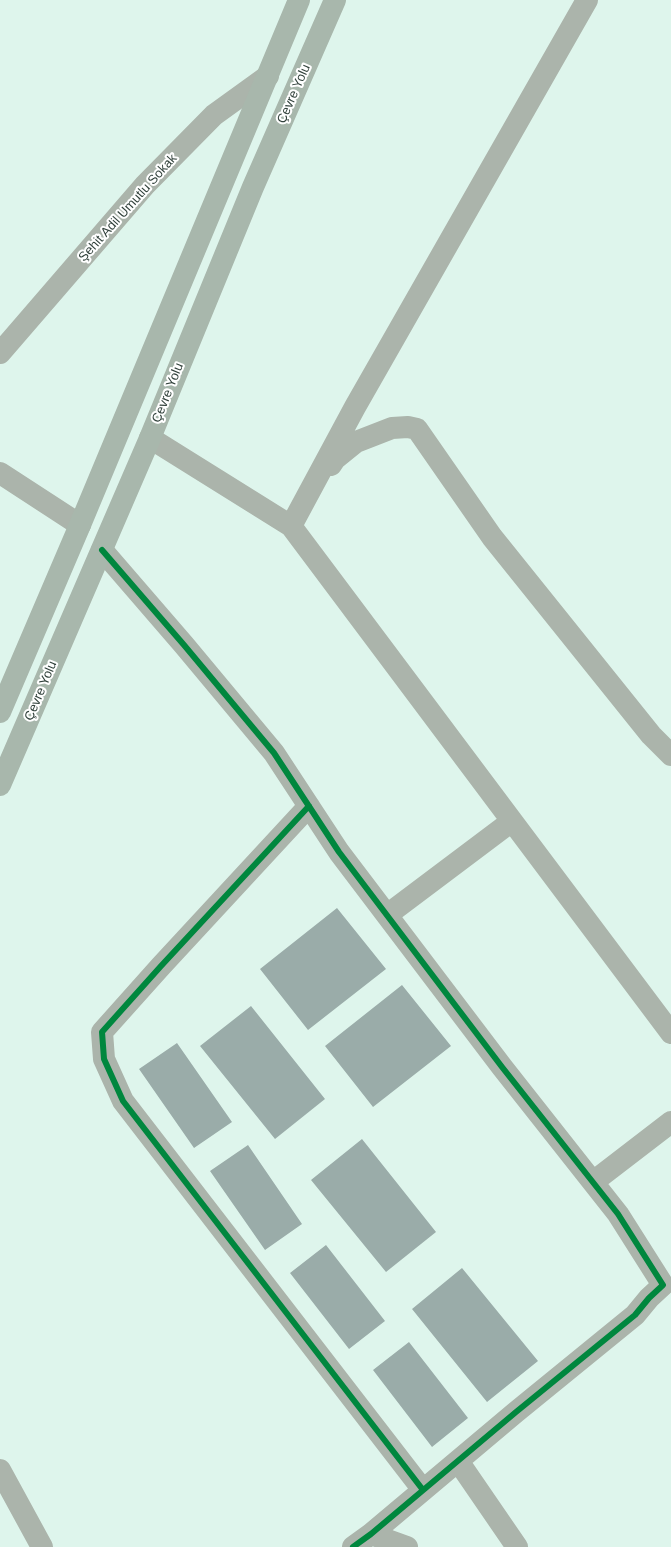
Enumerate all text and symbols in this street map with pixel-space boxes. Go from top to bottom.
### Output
street label: Çevre Yolu [274,62,314,126]
street label: Şehit Adil Umutlu Sokak [76,151,180,265]
street label: Çevre Yolu [149,361,187,425]
street label: Çevre Yolu [21,659,61,723]

